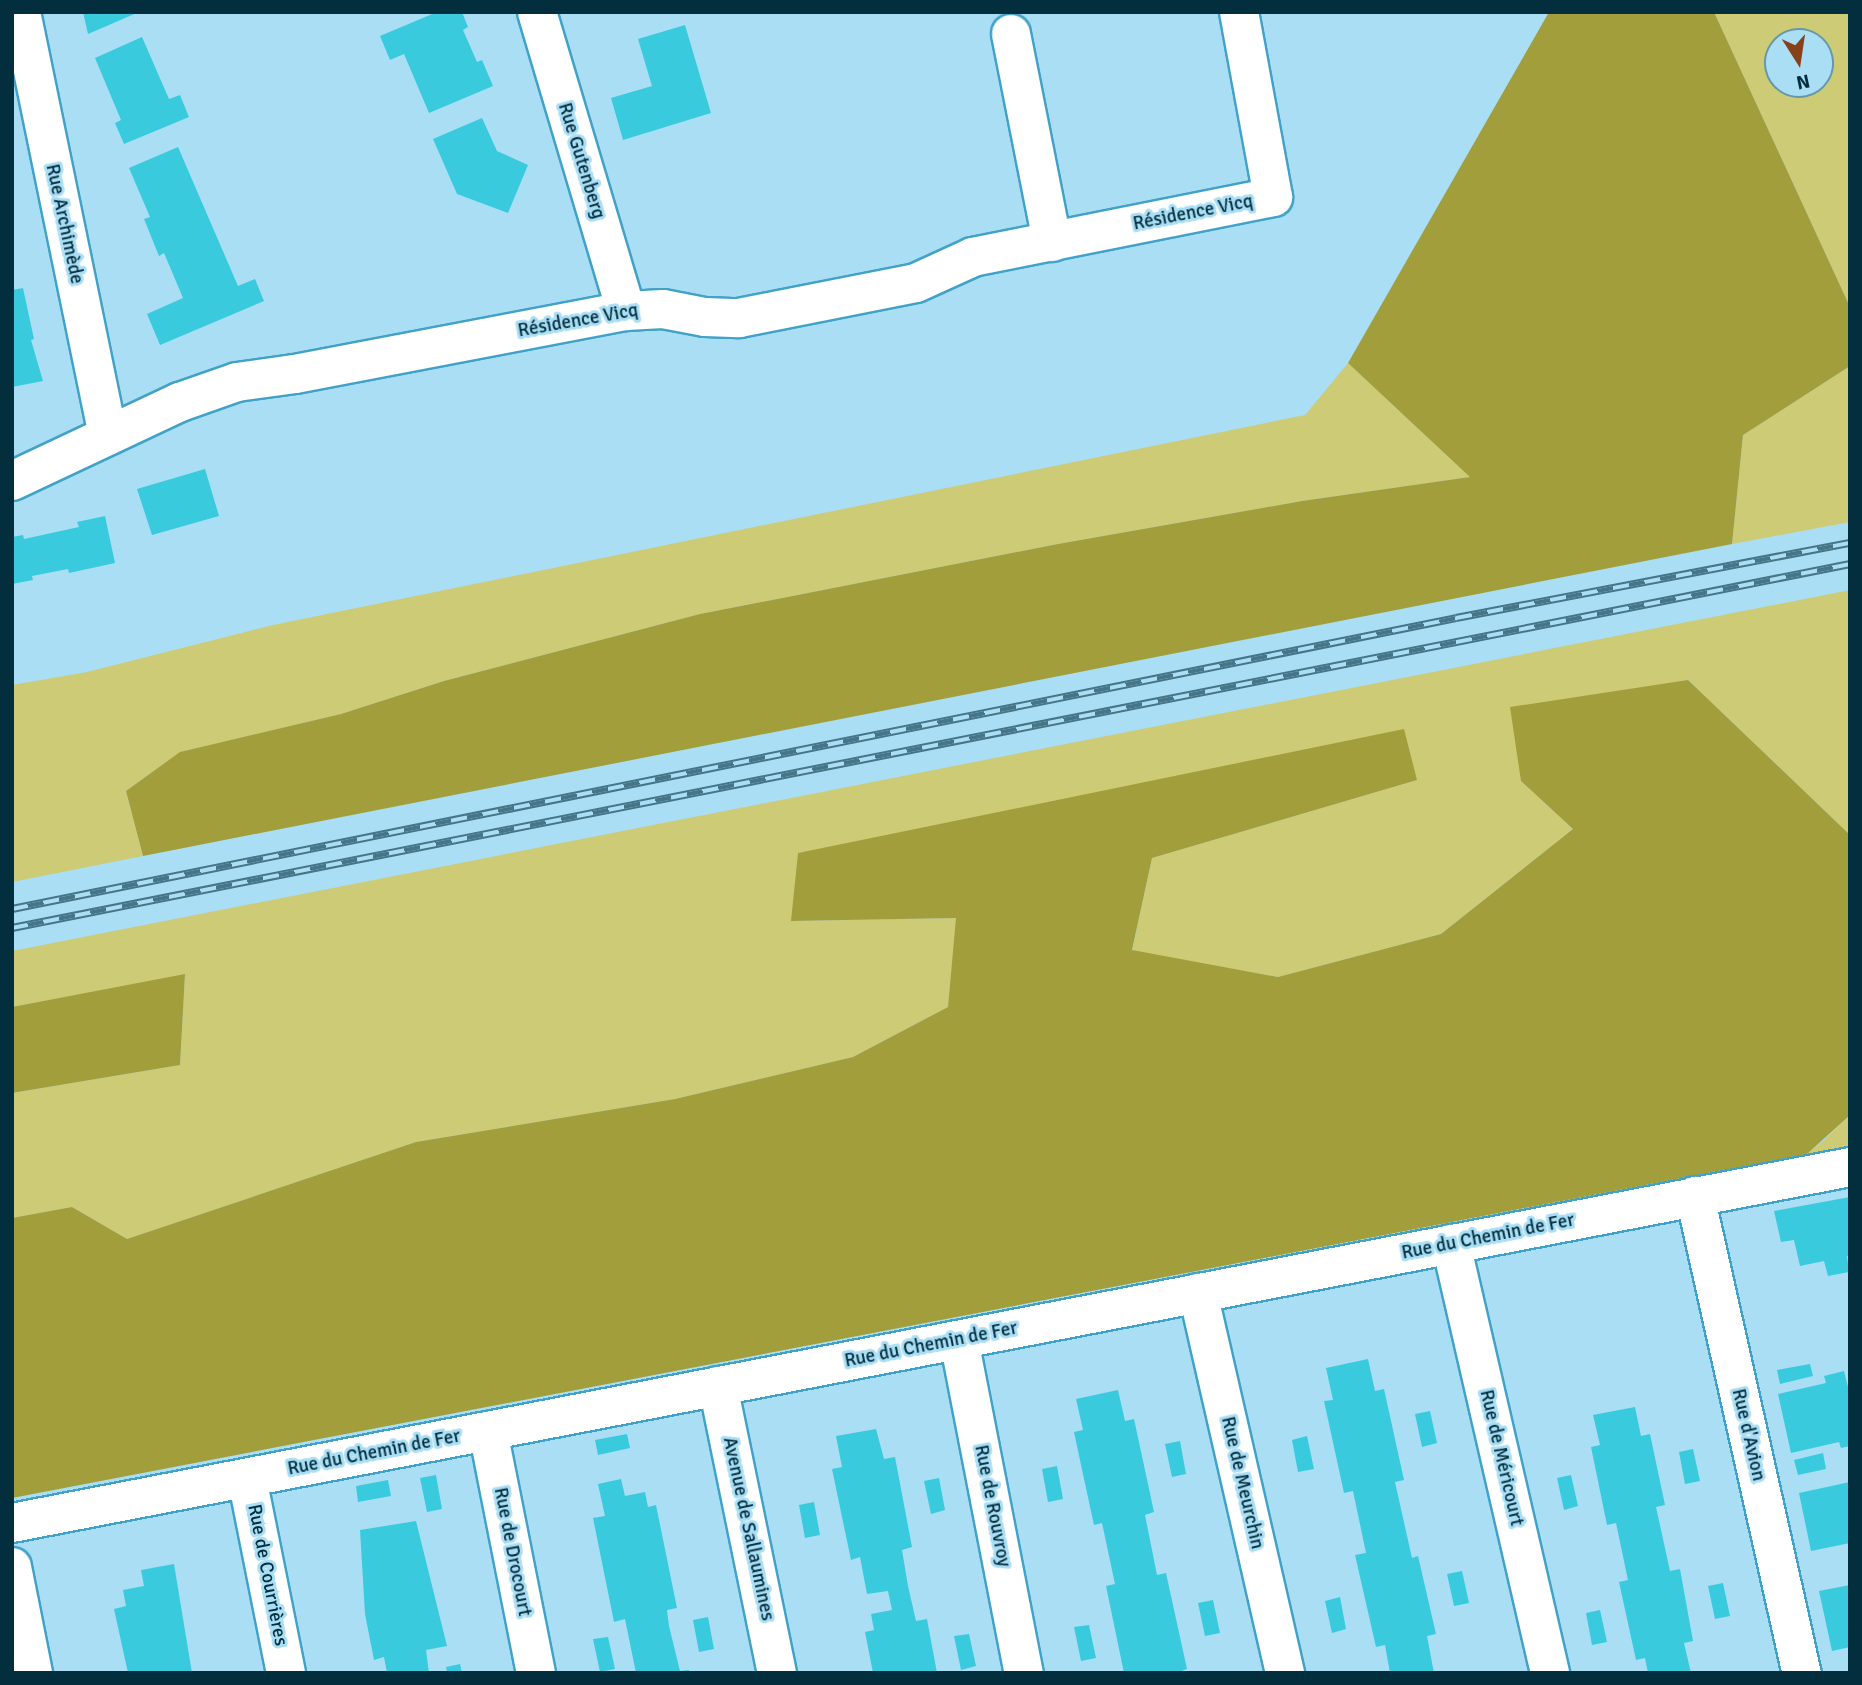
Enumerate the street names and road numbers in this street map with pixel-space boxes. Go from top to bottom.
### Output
street label: Rue Gutenberg [553,100,609,222]
street label: Rue Archimède [40,162,88,286]
street label: Résidence Vicq [1131,190,1255,236]
street label: Résidence Vicq [516,299,640,343]
street label: Rue du Chemin de Fer [1400,1209,1576,1265]
street label: Rue du Chemin de Fer [843,1317,1019,1373]
street label: Rue d'Avion [1726,1387,1770,1483]
street label: Rue de Méricourt [1474,1388,1528,1528]
street label: Rue de Meurchin [1216,1414,1268,1552]
street label: Rue du Chemin de Fer [286,1425,462,1481]
street label: Avenue de Sallaumines [717,1435,779,1623]
street label: Rue de Rouvroy [969,1443,1015,1569]
street label: Rue de Drocourt [488,1486,536,1618]
street label: Rue de Courrières [242,1502,292,1648]

